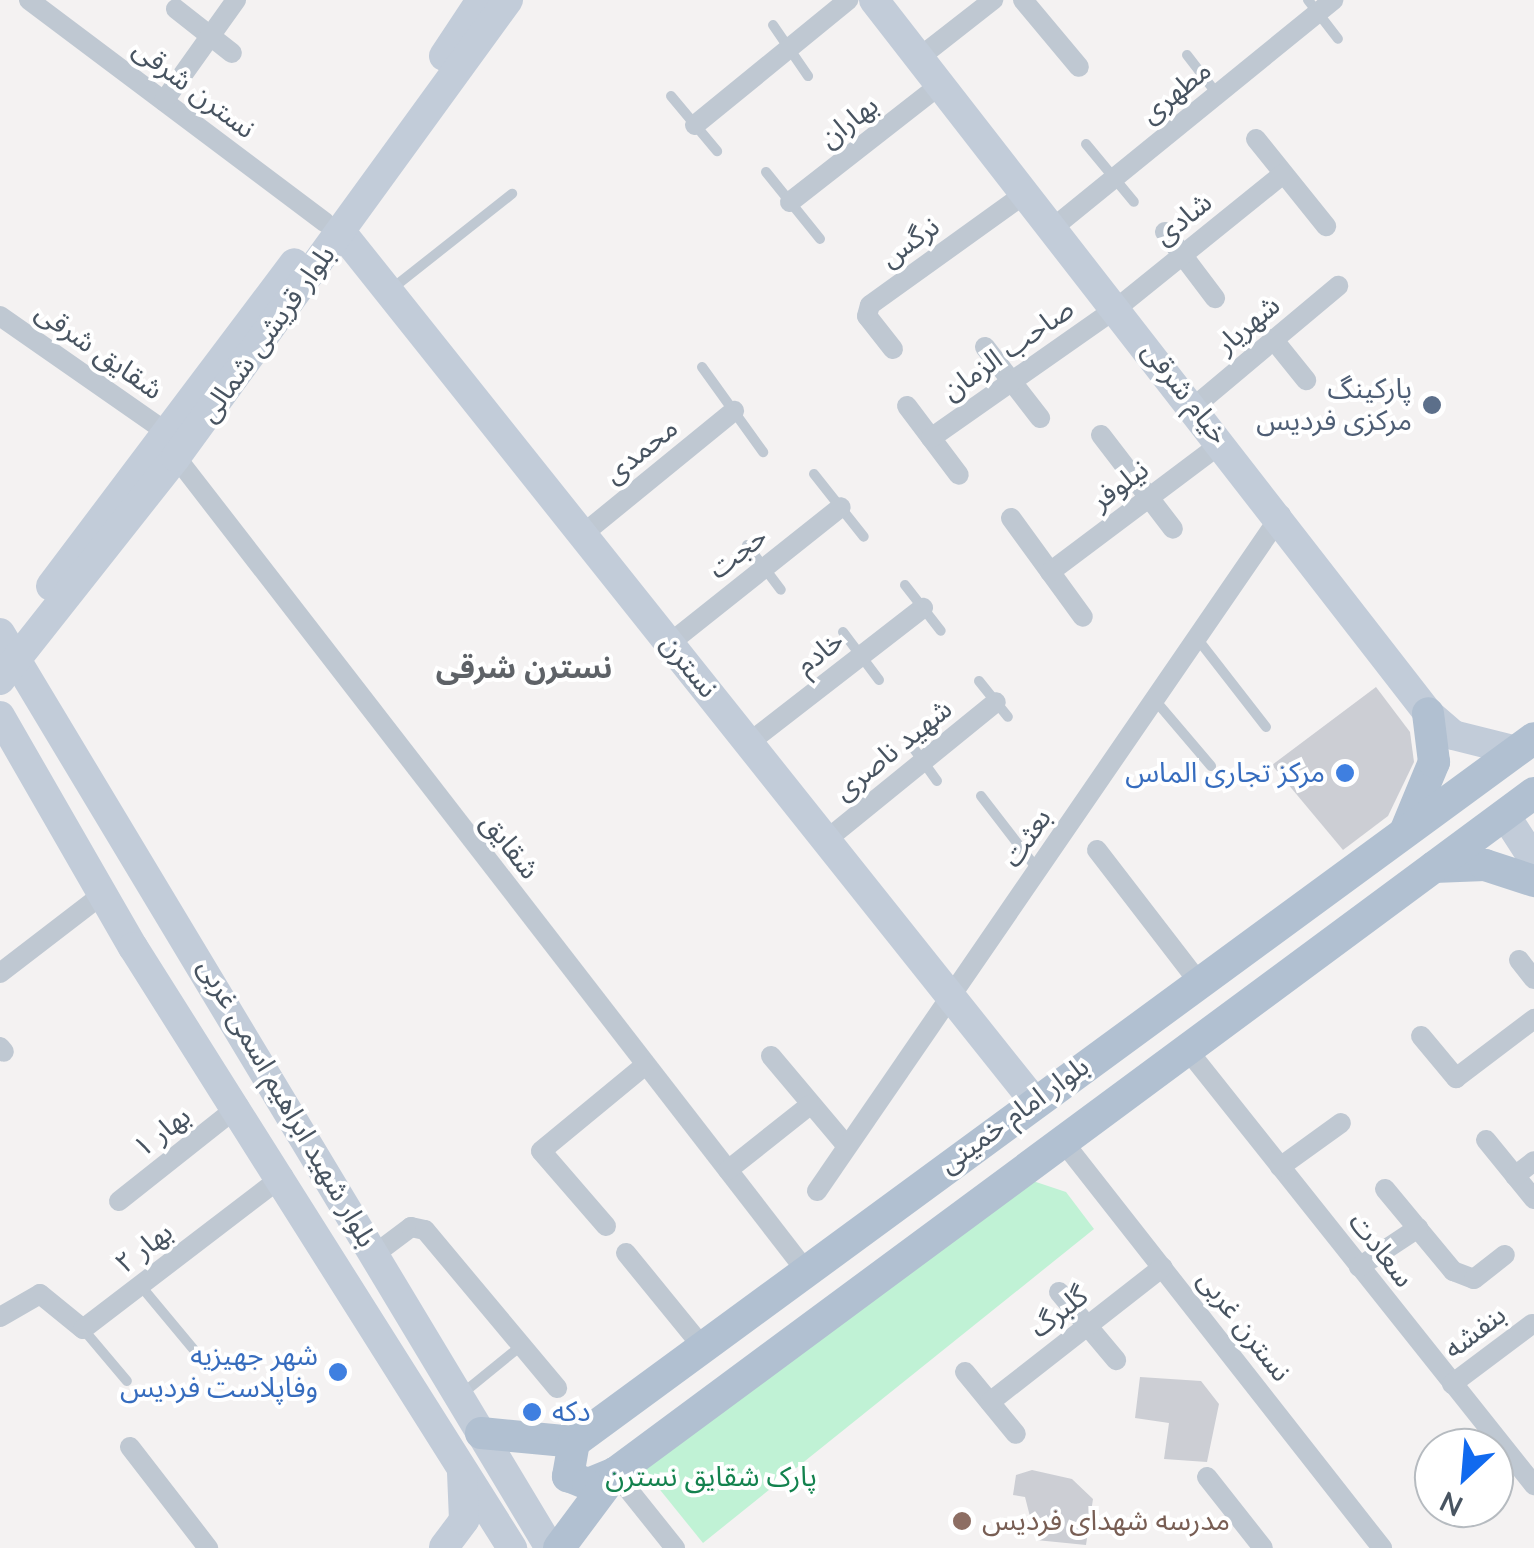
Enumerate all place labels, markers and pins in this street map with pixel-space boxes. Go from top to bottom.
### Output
place label: پارکینگ مرکزی فردیس [1256,372,1412,438]
marker: پارکینگ مرکزی فردیس [1421,394,1443,416]
place label: مرکز تجاری الماس [1125,756,1325,790]
marker: مرکز تجاری الماس [1334,762,1356,784]
place label: شهر جهیزیه وفاپلاست فردیس [120,1339,318,1405]
marker: شهر جهیزیه وفاپلاست فردیس [327,1361,349,1383]
place label: دکه [552,1395,590,1429]
marker: دکه [521,1401,543,1423]
place label: مدرسه شهدای فردیس [982,1504,1230,1538]
marker: مدرسه شهدای فردیس [951,1510,973,1532]

